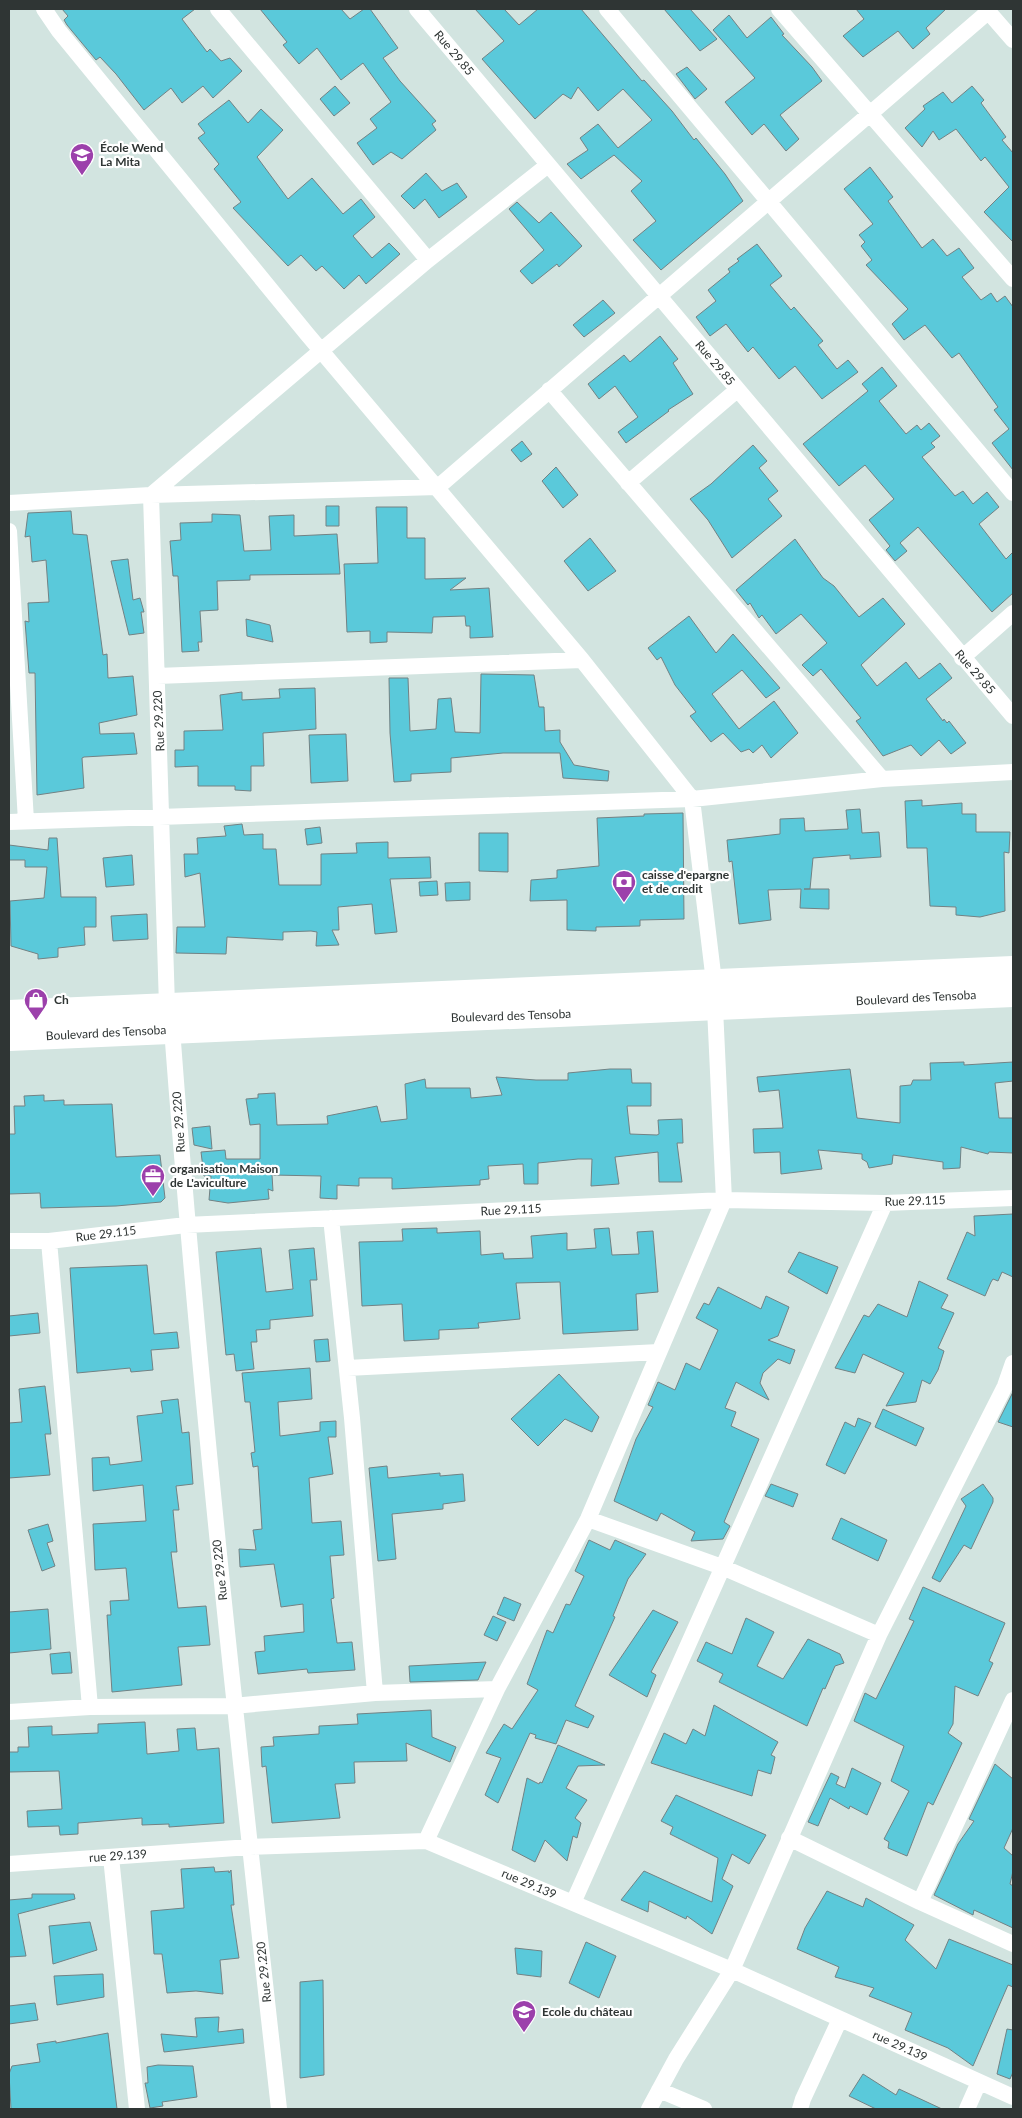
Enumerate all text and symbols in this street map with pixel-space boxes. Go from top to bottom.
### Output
street label: Rue 29.85 [431,27,478,78]
place label: École Wend La Mita [100,140,164,169]
school or university icon: École Wend La Mita [69,142,95,176]
street label: Rue 29.85 [692,337,739,388]
street label: Rue 29.85 [952,646,999,697]
street label: Rue 29.220 [149,690,168,752]
place label: caisse d'epargne et de credit [642,867,730,896]
bank icon: caisse d'epargne et de credit [611,869,637,903]
shop icon: Ch [23,987,49,1021]
street label: Boulevard des Tensoba [855,987,977,1008]
place label: Ch [54,992,69,1007]
street label: Boulevard des Tensoba [451,1006,571,1025]
street label: Boulevard des Tensoba [45,1022,167,1043]
street label: Rue 29.220 [169,1091,188,1153]
place label: organisation Maison de L'aviculture [170,1161,279,1190]
office icon: organisation Maison de L'aviculture [140,1163,166,1197]
street label: Rue 29.115 [884,1192,946,1209]
street label: Rue 29.115 [480,1200,542,1219]
street label: Rue 29.115 [75,1222,137,1245]
street label: Rue 29.220 [209,1539,230,1601]
street label: rue 29.139 [88,1846,148,1865]
street label: rue 29.139 [500,1865,559,1902]
street label: Rue 29.220 [253,1941,274,2003]
school or university icon: Ecole du château [511,1999,537,2033]
place label: Ecole du château [542,2004,632,2019]
street label: rue 29.139 [871,2027,930,2064]

